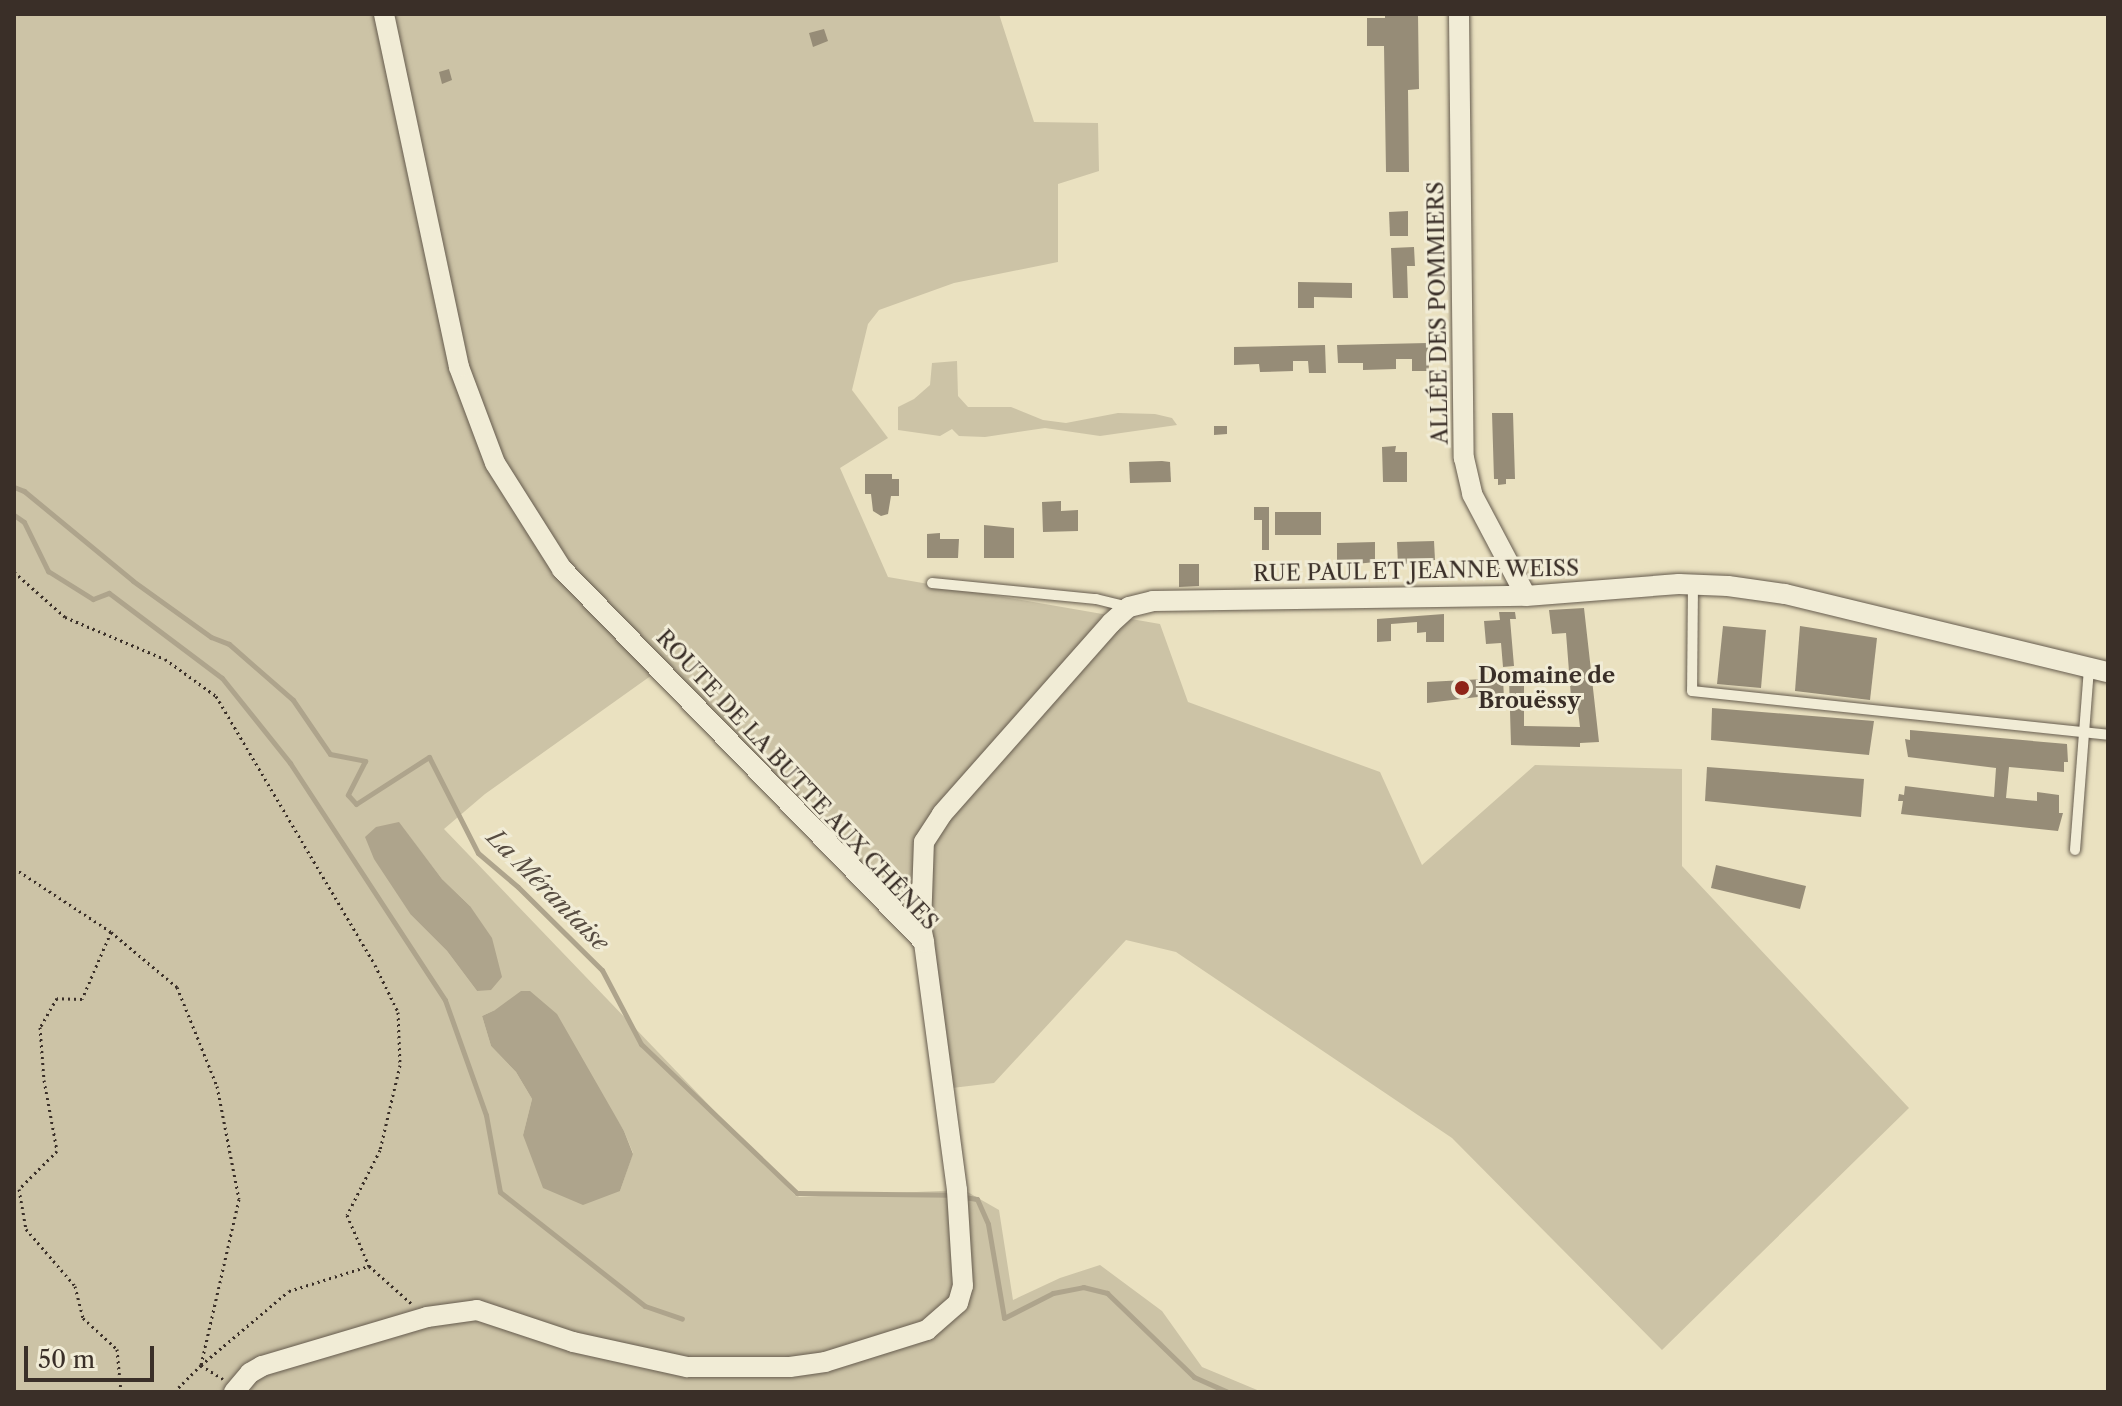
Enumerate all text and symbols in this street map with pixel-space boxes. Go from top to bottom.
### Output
street label: ALLÉE DES POMMIERS [1423,181,1453,445]
street label: RUE PAUL ET JEANNE WEISS [1252,555,1580,587]
street label: ROUTE DE LA BUTTE AUX CHÊNES [650,624,944,936]
place label: Domaine de Brouëssy [1478,662,1615,714]
marker: Domaine de Brouëssy [1453,679,1471,697]
water label: La Mérantaise [481,823,615,957]
scale bar [28,1330,158,1380]
text: 50 m [38,1345,95,1374]

